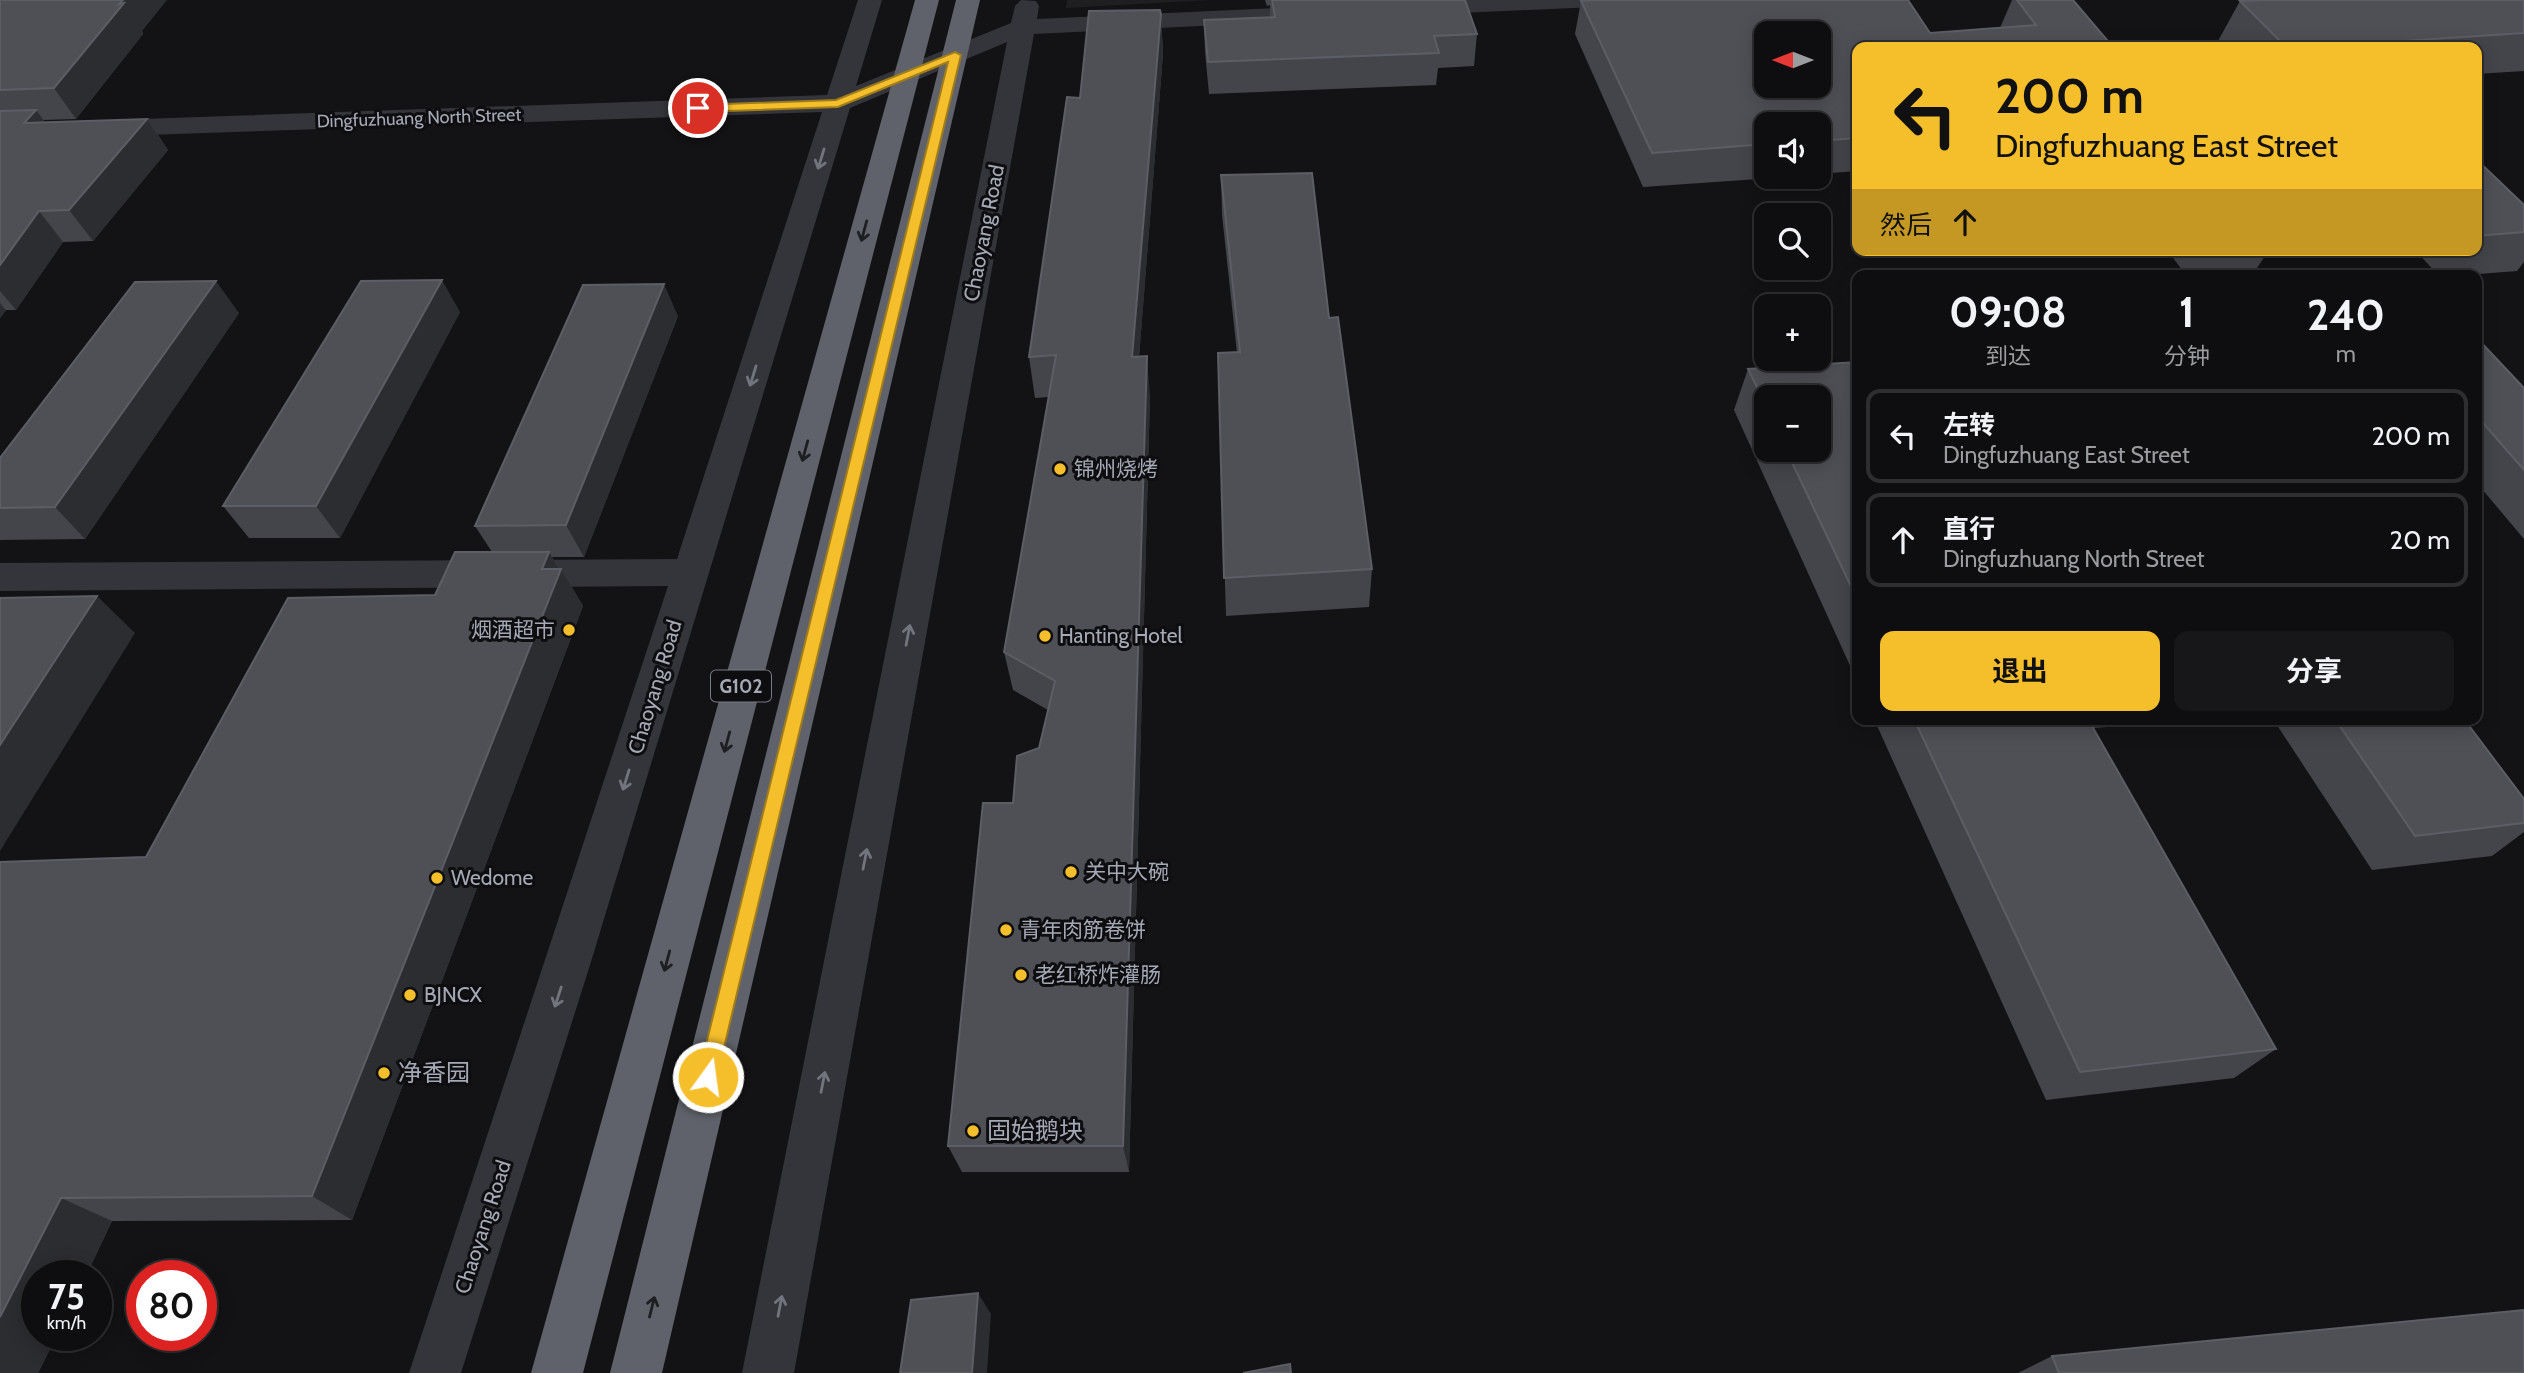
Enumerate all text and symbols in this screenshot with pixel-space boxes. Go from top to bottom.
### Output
north arrow [1754,21,1830,98]
map controls [1754,21,1831,462]
text: 200 m [1995,66,2144,125]
icon: left [1880,70,1971,161]
pin [668,78,728,138]
icon: arrive [679,89,717,127]
street label: Dingfuzhuang North Street [316,103,522,133]
button: sound [1754,112,1831,189]
text: Dingfuzhuang East Street [1995,126,2338,165]
one-way arrow [813,147,826,169]
street label: Chaoyang Road [958,162,1009,303]
button: search [1754,203,1831,280]
icon: ahead [1946,203,1984,241]
text: 然后 [1880,209,1932,241]
one-way arrow [857,220,870,242]
text: 09:08 [1949,286,2067,338]
text: 1 [2179,286,2195,338]
text: 240 [2307,289,2385,341]
button: + [1754,294,1831,371]
text: m [2336,340,2356,368]
text: 到达 [1985,342,2031,370]
text: 分钟 [2164,342,2210,370]
one-way arrow [745,364,758,386]
button: − [1754,385,1831,462]
text: 左转 [1943,409,1995,441]
icon: left [1884,417,1922,455]
text: 200 m [2371,420,2450,452]
one-way arrow [798,439,811,462]
text: Dingfuzhuang East Street [1943,441,2190,469]
place label: 锦州烧烤 [1074,456,1158,481]
marker: 锦州烧烤 [1052,461,1068,477]
text: 直行 [1943,513,1995,545]
icon: ahead [1884,521,1922,559]
text: 20 m [2390,524,2450,556]
text: Dingfuzhuang North Street [1943,545,2205,573]
place label: 烟酒超市 [471,617,555,642]
street label: Chaoyang Road [622,617,687,757]
marker: 烟酒超市 [561,622,577,638]
place label: Hanting Hotel [1059,623,1182,648]
one-way arrow [902,624,915,647]
marker: Hanting Hotel [1037,628,1053,644]
button: 退出 [1880,631,2160,711]
button: 分享 [2174,631,2454,711]
road number: G102 [711,670,771,702]
one-way arrow [719,731,732,753]
one-way arrow [619,769,632,791]
one-way arrow [859,848,873,871]
place label: 关中大碗 [1085,859,1169,884]
marker: 关中大碗 [1063,864,1079,880]
place label: Wedome [451,865,533,890]
marker: Wedome [429,870,445,886]
place label: 青年肉筋卷饼 [1020,917,1146,942]
marker: 青年肉筋卷饼 [998,922,1014,938]
one-way arrow [660,950,673,972]
place label: 老红桥炸灌肠 [1035,962,1161,987]
marker: 老红桥炸灌肠 [1013,967,1029,983]
place label: BJNCX [424,982,483,1007]
one-way arrow [551,986,564,1008]
marker: BJNCX [402,987,418,1003]
position arrow [671,1040,745,1114]
place label: 净香园 [398,1058,470,1087]
marker: 净香园 [376,1065,392,1081]
one-way arrow [817,1071,830,1094]
place label: 固始鹅块 [987,1116,1083,1145]
marker: 固始鹅块 [965,1123,981,1139]
street label: Chaoyang Road [449,1157,516,1297]
speed limit sign: 80 [126,1260,217,1351]
text: 75 [48,1275,85,1318]
one-way arrow [774,1295,788,1318]
one-way arrow [646,1296,659,1319]
text: km/h [47,1312,86,1334]

